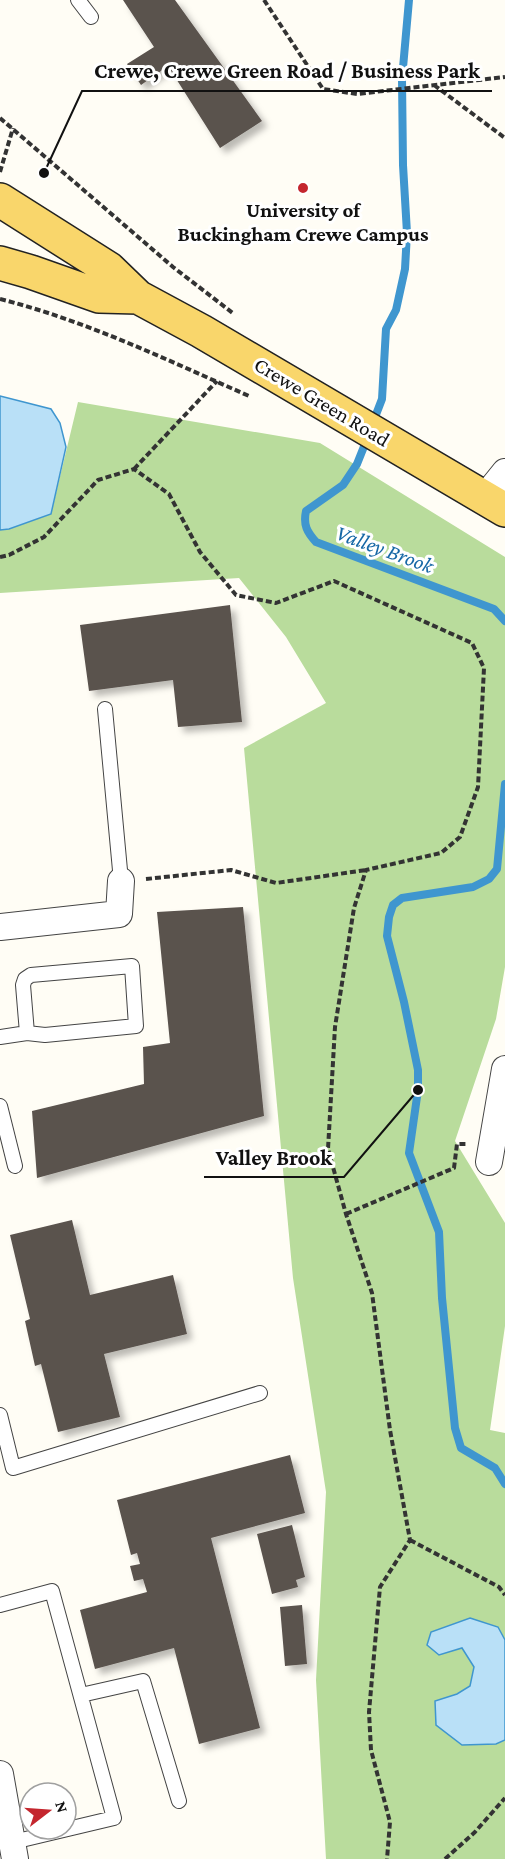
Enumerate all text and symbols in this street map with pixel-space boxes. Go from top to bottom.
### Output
callout: Crewe, Crewe Green Road / Business Park [82,51,492,91]
text: Crewe, Crewe Green Road / Business Park [94,58,481,83]
marker: University of Buckingham Crewe Campus [296,181,310,195]
place label: University of Buckingham Crewe Campus [178,198,429,246]
street label: Crewe Green Road [250,352,394,452]
water label: Valley Brook [333,520,438,579]
callout: Valley Brook [204,1137,344,1177]
text: Valley Brook [215,1145,333,1170]
north arrow [18,1781,78,1841]
text: N [52,1799,72,1815]

